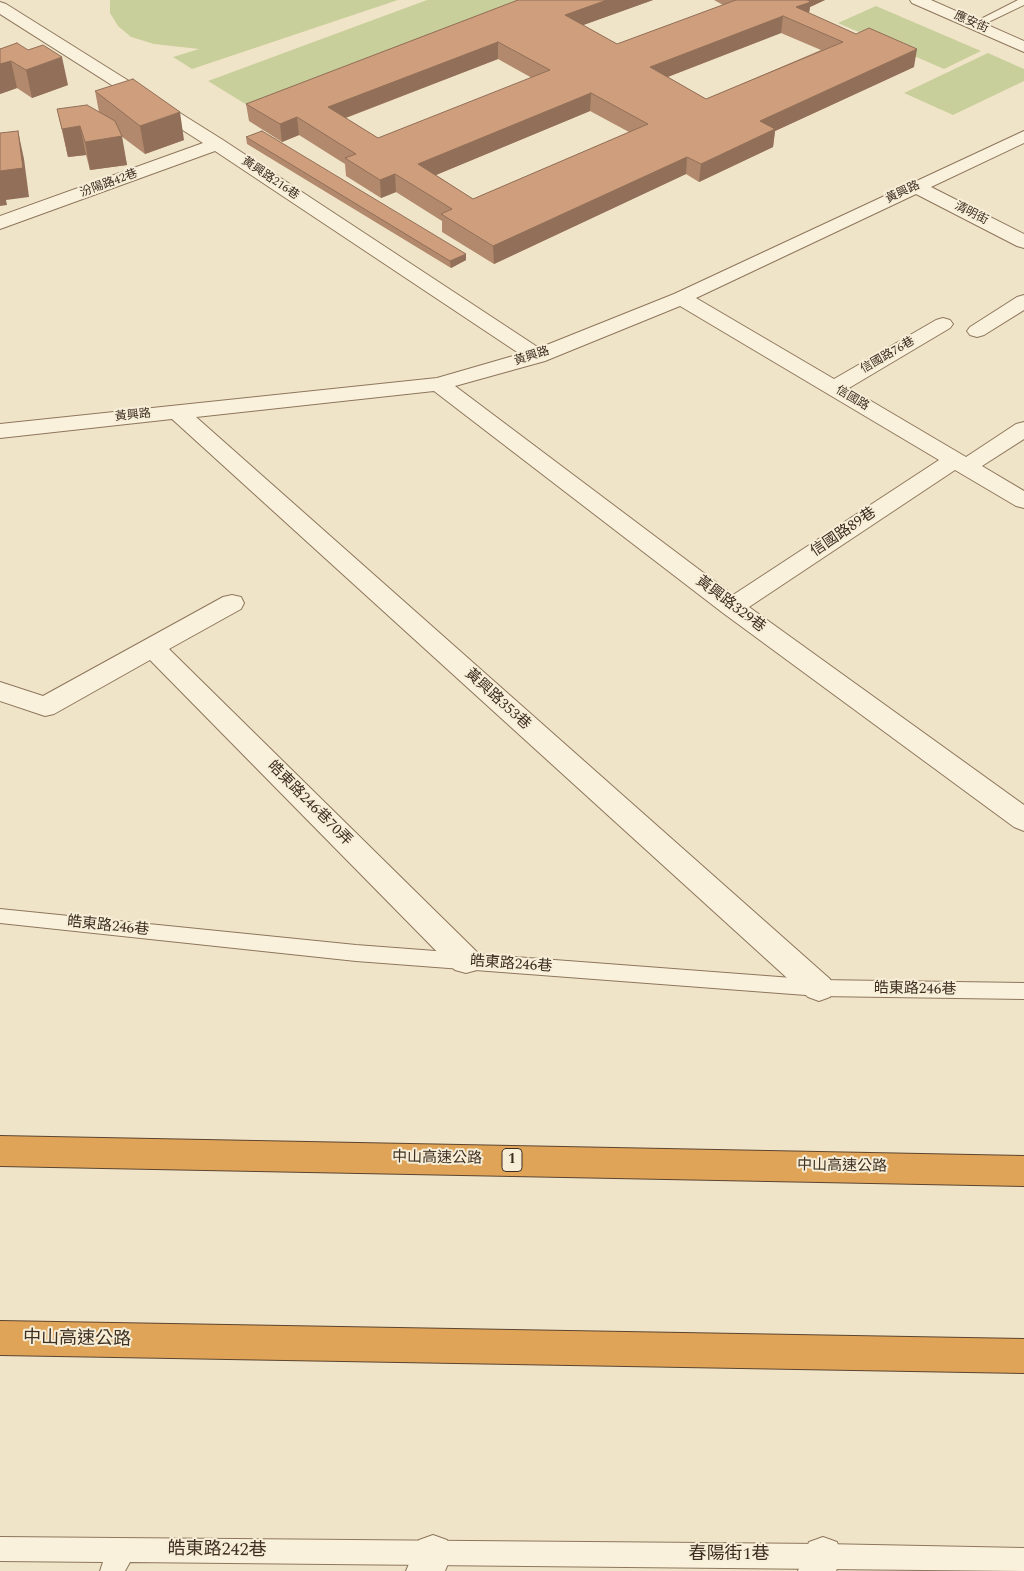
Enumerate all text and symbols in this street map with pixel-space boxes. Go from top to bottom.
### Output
street label: 應安街 [952,9,990,37]
street label: 黃興路216巷 [239,155,301,203]
street label: 汾陽路42巷 [78,167,140,201]
street label: 黃興路 [884,179,922,207]
street label: 清明街 [952,199,990,229]
street label: 信國路76巷 [858,335,918,377]
street label: 黃興路 [513,345,551,369]
street label: 信國路 [833,384,871,414]
street label: 黃興路 [114,407,152,425]
street label: 信國路89巷 [808,505,880,561]
street label: 黃興路329巷 [692,573,768,637]
street label: 黃興路353巷 [460,666,534,734]
street label: 皓東路246巷70弄 [263,758,355,850]
street label: 皓東路246巷 [66,914,150,940]
street label: 皓東路246巷 [469,953,553,977]
street label: 皓東路246巷 [874,980,956,1000]
road number: 1 [502,1148,522,1172]
street label: 中山高速公路 [392,1149,482,1169]
street label: 中山高速公路 [797,1157,887,1177]
street label: 中山高速公路 [23,1328,131,1352]
street label: 皓東路242巷 [167,1539,267,1563]
street label: 春陽街1巷 [689,1544,769,1566]

